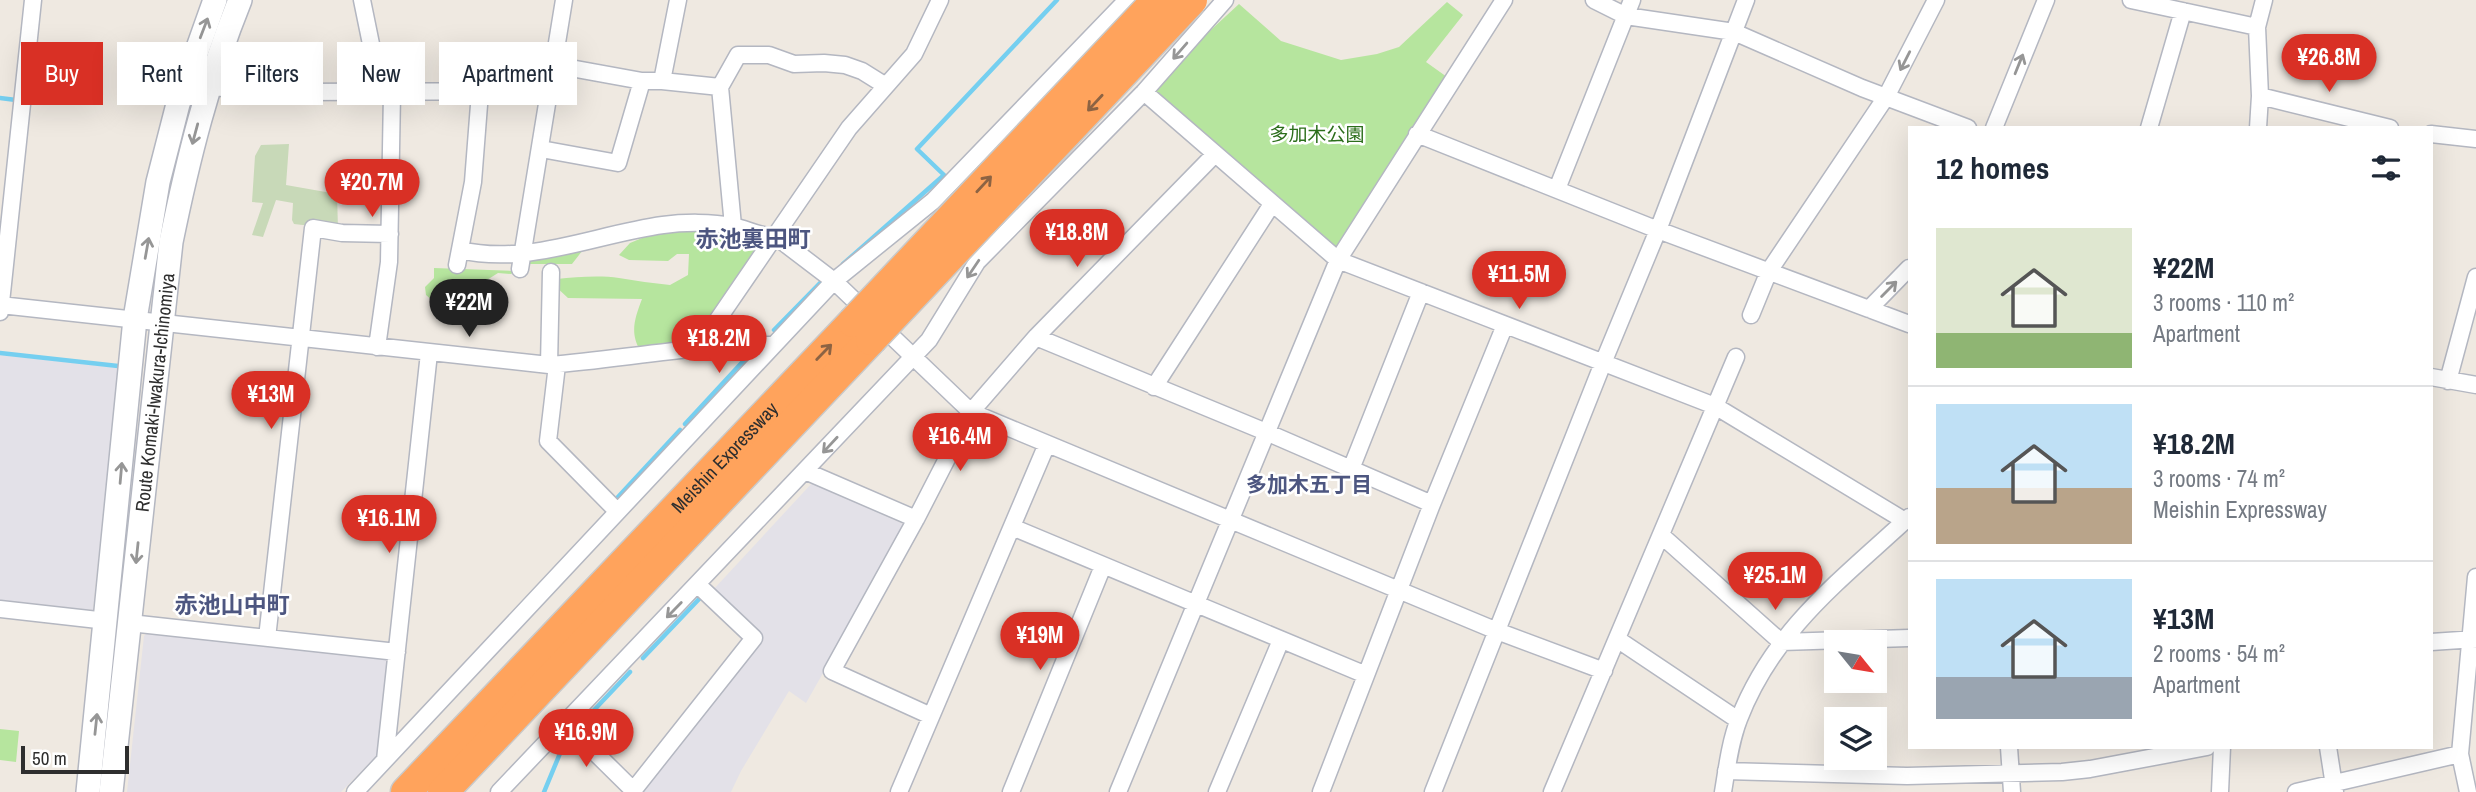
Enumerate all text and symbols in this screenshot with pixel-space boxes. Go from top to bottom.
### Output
one-way arrow [199,17,211,39]
pin: ¥26.8M [2272,34,2386,94]
text: ¥26.8M [2298,41,2360,72]
chip: Buy [21,42,103,105]
chip: Rent [117,42,207,105]
chip: Filters [221,42,323,105]
chip: New [337,42,425,105]
chip: Apartment [439,42,577,105]
one-way arrow [1172,42,1188,60]
one-way arrow [1897,50,1911,71]
one-way arrow [2014,54,2027,76]
one-way arrow [1086,94,1103,111]
park label: 多加木公園 [1269,121,1365,147]
one-way arrow [188,123,201,145]
text: 12 homes [1936,148,2050,188]
icon: filters [2367,149,2405,187]
pin: ¥20.7M [315,160,429,219]
text: ¥20.7M [341,166,403,197]
one-way arrow [975,175,992,192]
pin: ¥18.8M [1020,210,1134,269]
text: ¥18.8M [1046,216,1108,247]
district label: 赤池裏田町 [696,223,811,254]
one-way arrow [141,237,154,259]
text: ¥22M [2153,247,2215,287]
pin: ¥11.5M [1462,252,1576,311]
icon: home [1992,256,2076,340]
text: ¥11.5M [1488,258,1550,289]
one-way arrow [966,259,980,279]
street label: Route Komaki-Iwakura-Ichinomiya [129,271,181,513]
pin: ¥22M [428,280,510,339]
one-way arrow [1881,281,1898,298]
text: ¥22M [445,286,493,317]
text: 3 rooms · 110 m² [2153,287,2294,318]
pin: ¥18.2M [662,316,776,375]
text: Apartment [2153,318,2240,349]
text: ¥18.2M [688,322,750,353]
one-way arrow [816,344,833,361]
pin: ¥13M [230,372,312,431]
text: ¥13M [247,378,295,409]
street label: Meishin Expressway [665,396,784,518]
pin: ¥16.4M [903,414,1017,473]
text: ¥16.4M [929,420,991,451]
text: ¥18.2M [2153,423,2235,463]
icon: home [1992,432,2076,516]
one-way arrow [821,436,838,453]
one-way arrow [115,463,128,485]
text: 3 rooms · 74 m² [2153,463,2285,494]
district label: 多加木五丁目 [1246,470,1372,499]
text: Meishin Expressway [2153,494,2327,525]
pin: ¥16.1M [332,496,446,555]
text: ¥16.1M [358,502,420,533]
one-way arrow [131,541,144,564]
pin: ¥25.1M [1718,552,1832,612]
text: ¥25.1M [1744,559,1806,590]
district label: 赤池山中町 [175,589,290,620]
text: ¥13M [2153,598,2215,638]
one-way arrow [665,601,682,618]
icon: home [1992,607,2076,691]
pin: ¥19M [999,612,1081,672]
text: ¥19M [1016,619,1064,650]
north arrow [1824,630,1886,693]
map controls [1824,630,1887,770]
text: 2 rooms · 54 m² [2153,638,2285,669]
text: Apartment [2153,669,2240,700]
button: layers [1824,707,1887,770]
pin: ¥16.9M [529,710,643,769]
one-way arrow [89,713,102,736]
text: ¥16.9M [555,716,617,747]
scale bar [21,743,130,775]
text: 50 m [32,745,67,771]

